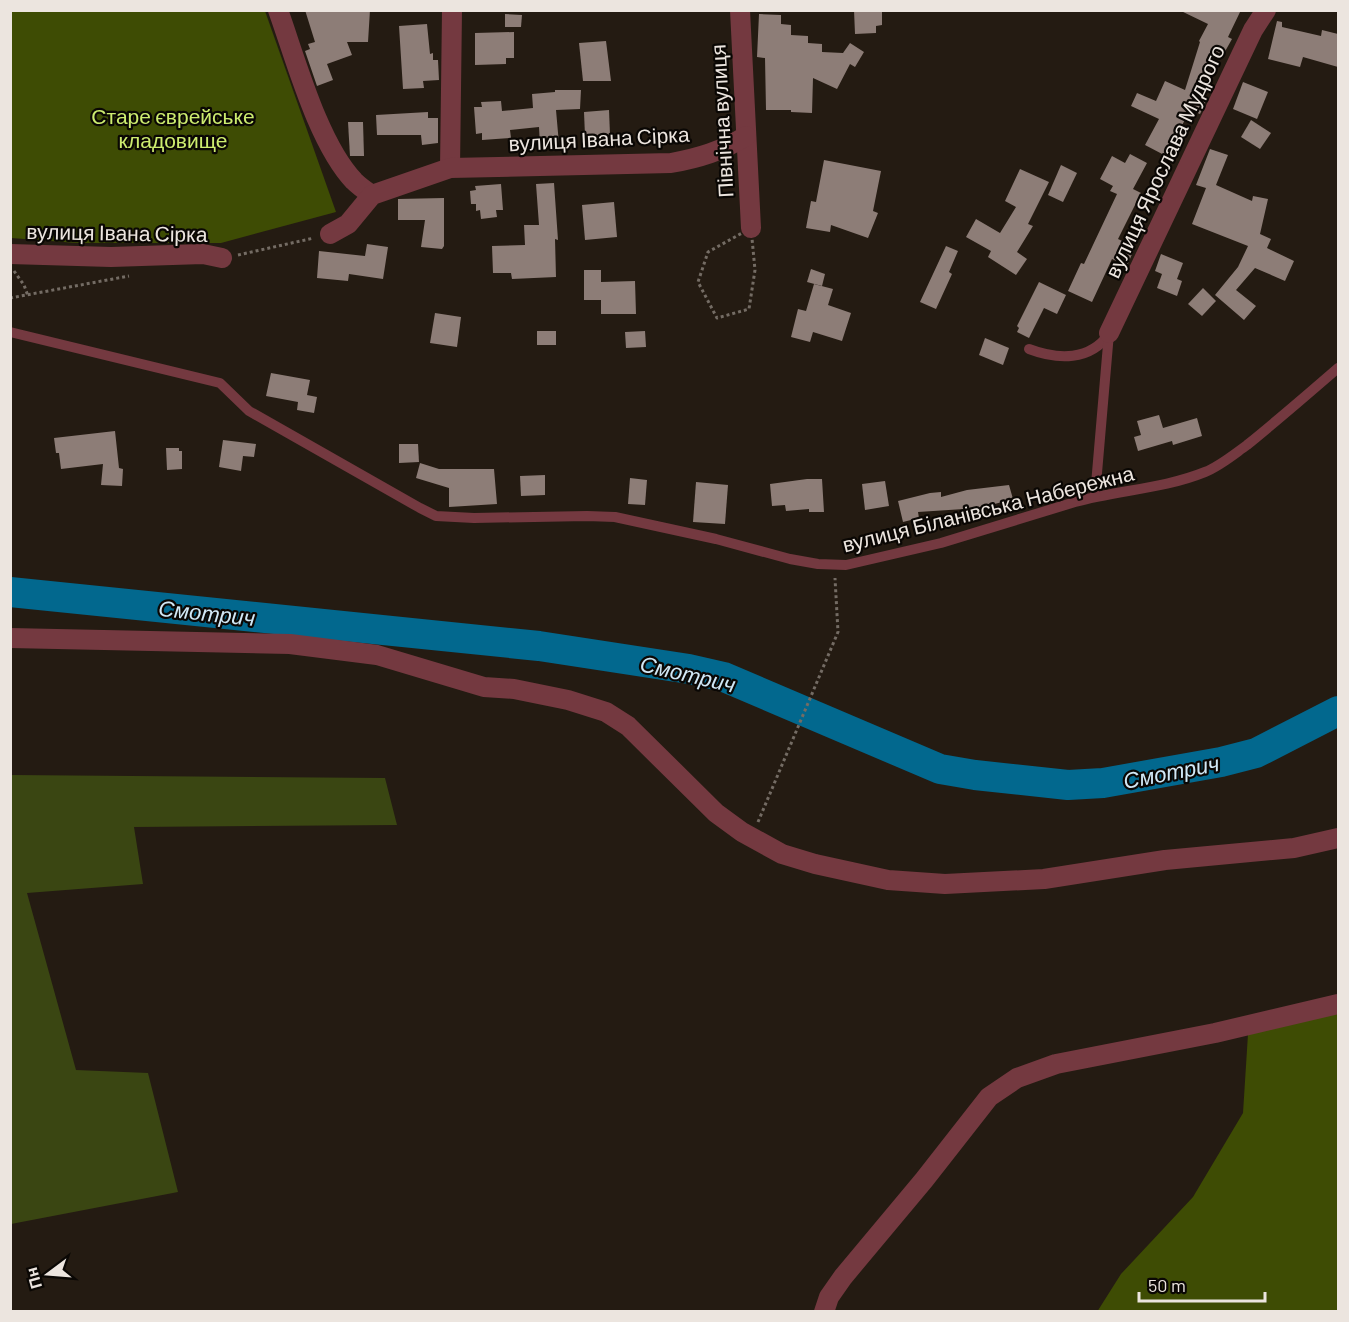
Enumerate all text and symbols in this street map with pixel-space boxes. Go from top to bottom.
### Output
street label: вулиця Ярослава Мудрого [1099,41,1229,281]
street label: Північна вулиця [704,44,738,198]
park label: Старе єврейське кладовище [91,103,255,152]
street label: вулиця Івана Сірка [508,121,690,155]
street label: вулиця Івана Сірка [26,218,208,246]
street label: вулиця Біланівська Набережна [840,460,1137,556]
water label: Смотрич [157,594,257,631]
water label: Смотрич [638,649,738,698]
water label: Смотрич [1121,749,1221,794]
north arrow [18,1244,78,1304]
text: Пн [21,1265,45,1291]
scale bar [1139,1265,1265,1303]
text: 50 m [1148,1274,1186,1296]

